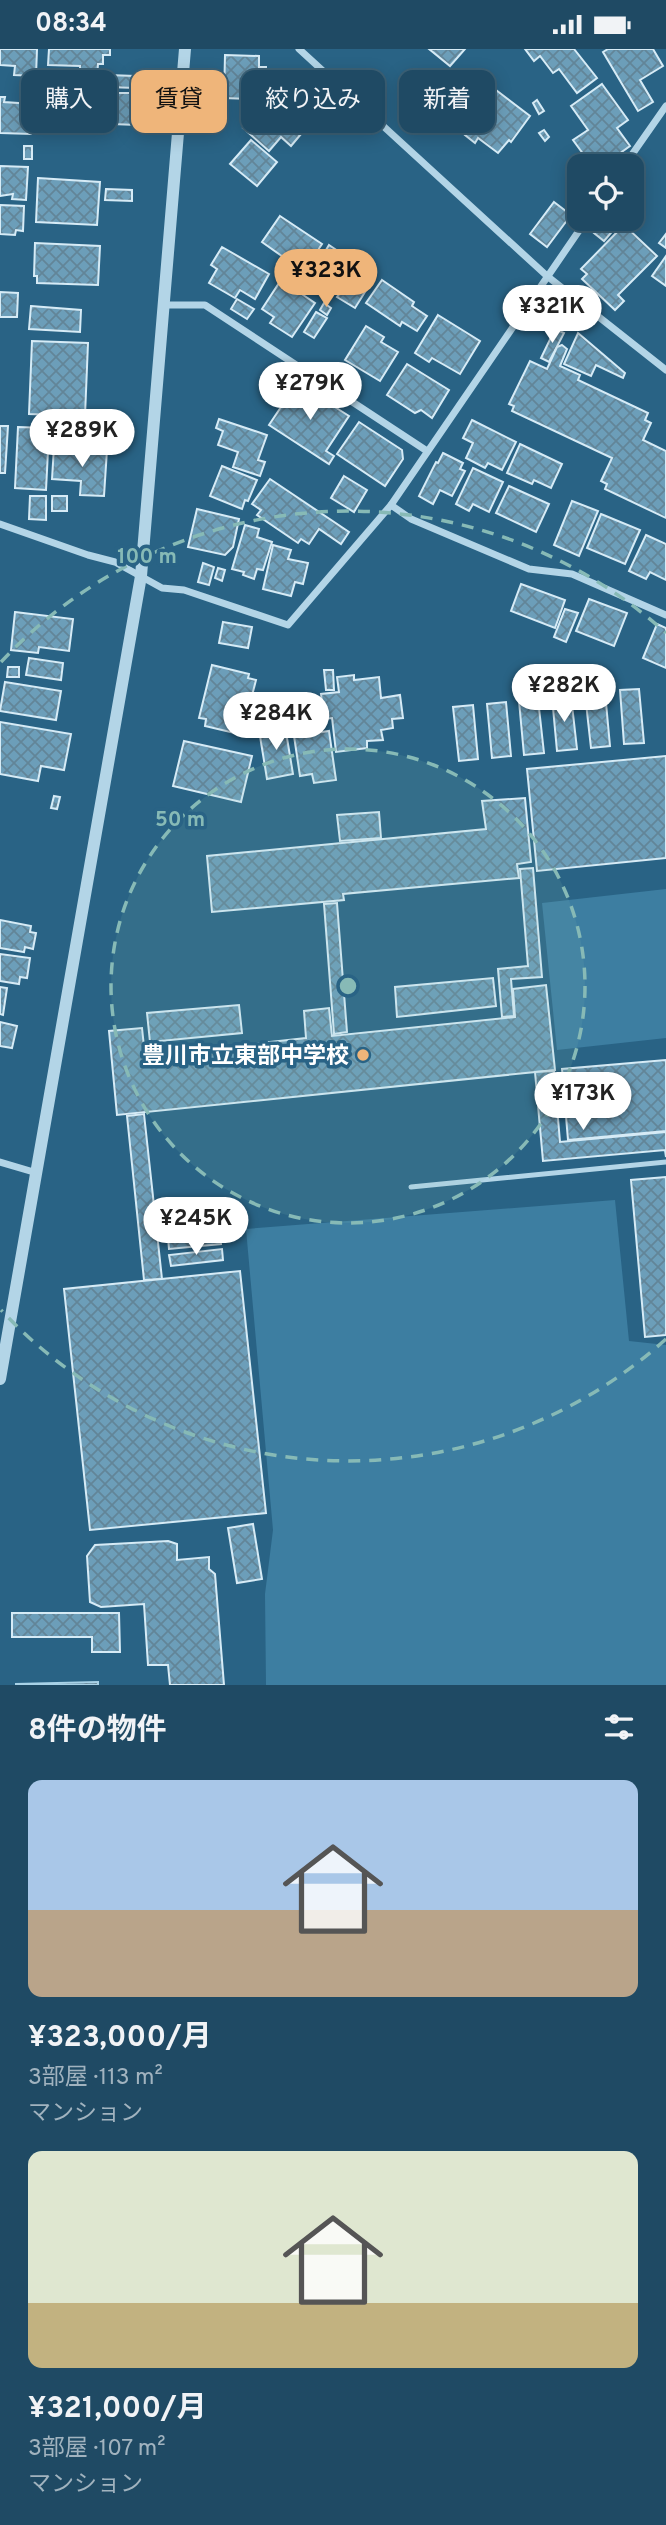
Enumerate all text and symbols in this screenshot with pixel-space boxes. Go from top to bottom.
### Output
text: 08:34 [35,8,107,41]
chip: 購入 [21,70,117,133]
chip: 賃貸 [131,70,227,133]
chip: 絞り込み [241,70,385,133]
chip: 新着 [399,70,495,133]
map controls [567,154,644,231]
button: locate [567,154,644,231]
pin: ¥323K [277,250,375,309]
text: ¥323K [290,257,362,286]
pin: ¥321K [503,285,601,345]
text: ¥321K [519,293,585,322]
pin: ¥279K [261,363,359,422]
text: ¥279K [275,370,345,399]
pin: ¥289K [33,409,131,469]
text: ¥289K [46,417,118,446]
text: 100 m [117,544,177,571]
pin: ¥282K [515,665,613,724]
text: ¥282K [528,672,600,701]
pin: ¥284K [227,693,325,752]
text: ¥284K [239,700,313,729]
text: 50 m [155,807,205,834]
centre of rings [336,974,360,998]
place label: 豊川市立東部中学校 [142,1043,349,1072]
marker: 豊川市立東部中学校 [355,1047,371,1063]
pin: ¥173K [534,1073,632,1132]
text: ¥173K [550,1080,616,1109]
pin: ¥245K [147,1197,245,1257]
text: ¥245K [159,1205,233,1234]
icon: filters [600,1708,638,1746]
text: 8件の物件 [28,1713,167,1750]
icon: home [270,1826,396,1952]
text: ¥323,000/月 [28,2020,212,2057]
text: 3部屋 · 113 m² [28,2064,163,2093]
text: マンション [28,2100,143,2129]
icon: home [270,2197,396,2323]
text: ¥321,000/月 [28,2391,207,2428]
text: 3部屋 · 107 m² [28,2435,166,2464]
text: マンション [28,2471,143,2500]

